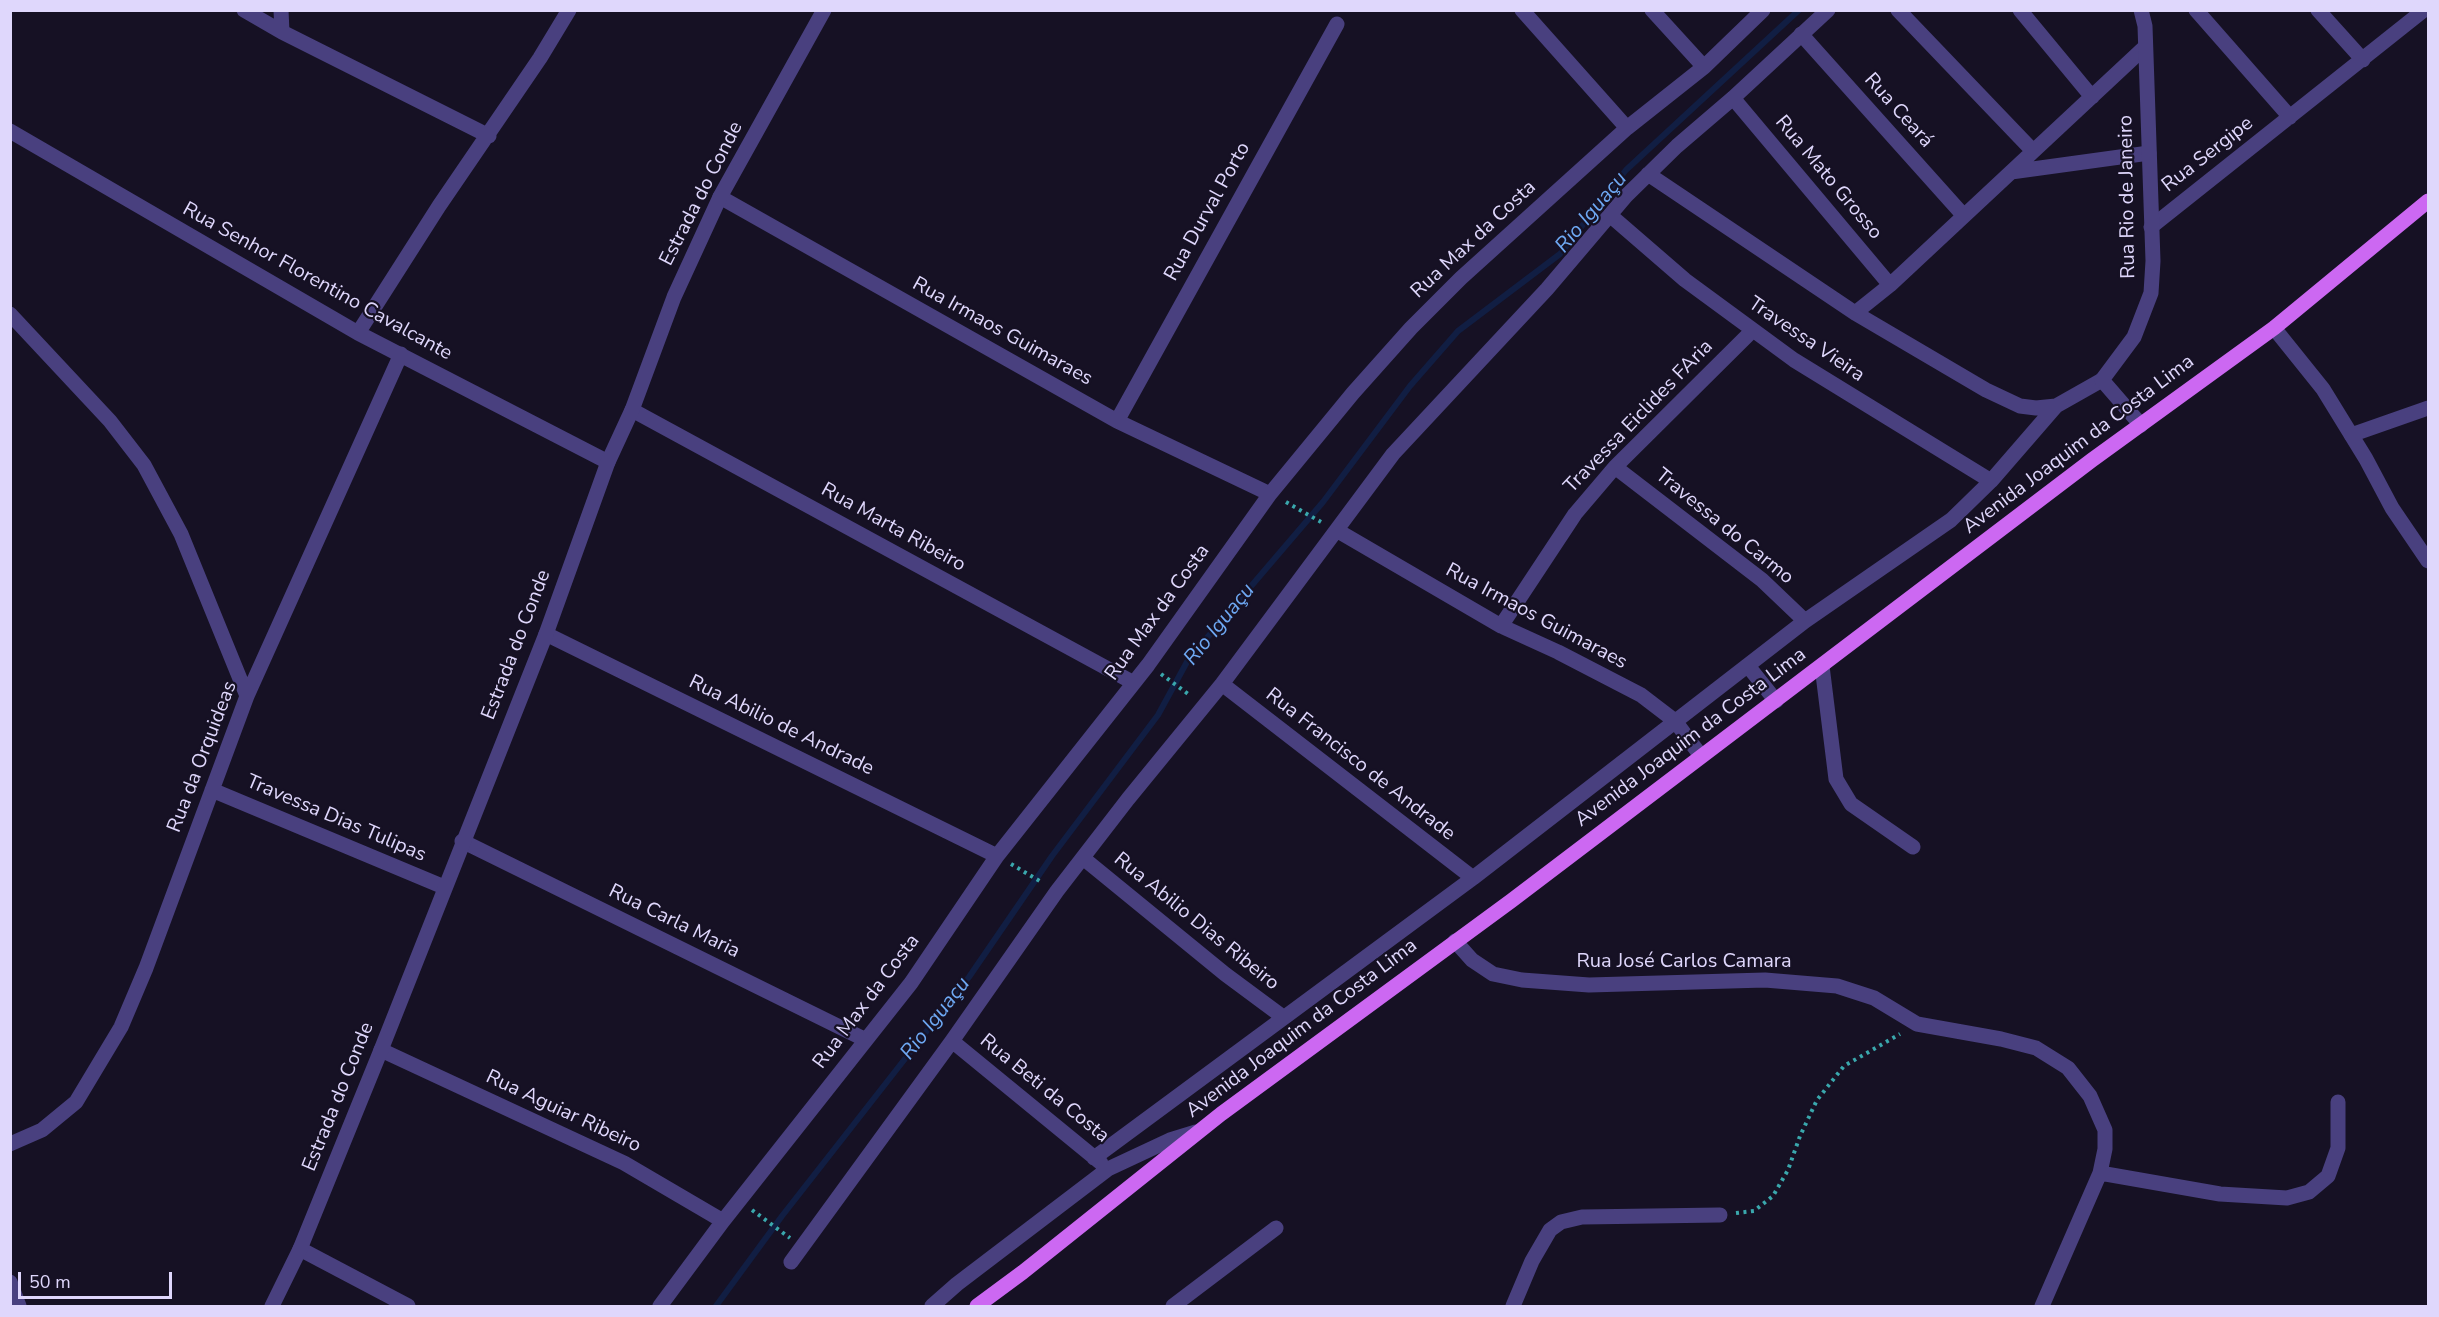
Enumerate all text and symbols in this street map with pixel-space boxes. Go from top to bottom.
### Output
street label: Rua Ceará [1858,69,1938,153]
street label: Rua Mato Grosso [1769,111,1887,245]
street label: Rua Sergipe [2158,112,2258,198]
street label: Rua Rio de Janeiro [2115,115,2141,279]
street label: Estrada do Conde [655,118,749,270]
street label: Rua Durval Porto [1160,138,1256,286]
water label: Rio Iguaçu [1551,167,1633,259]
street label: Rua Max da Costa [1407,176,1541,304]
street label: Rua Senhor Florentino Cavalcante [178,198,456,366]
street label: Rua Irmaos Guimaraes [908,272,1096,392]
street label: Travessa Vieira [1743,292,1869,388]
street label: Travessa Eiclides FAria [1560,335,1718,499]
street label: Avenida Joaquim da Costa Lima [1959,350,2199,540]
street label: Travessa do Carmo [1650,464,1798,590]
street label: Rua Marta Ribeiro [817,478,969,578]
street label: Rua Max da Costa [1101,540,1215,686]
street label: Rua Irmaos Guimaraes [1441,559,1631,675]
street label: Estrada do Conde [477,567,557,723]
water label: Rio Iguaçu [1179,579,1261,671]
street label: Avenida Joaquim da Costa Lima [1571,643,1811,833]
street label: Rua Abilio de Andrade [684,671,878,781]
street label: Rua da Orquideas [163,678,243,836]
street label: Rua Francisco de Andrade [1260,684,1460,846]
street label: Travessa Dias Tulipas [243,770,429,868]
street label: Rua Abilio Dias Ribeiro [1108,848,1284,996]
street label: Rua Carla Maria [604,880,744,964]
street label: Rua Max da Costa [809,930,925,1074]
street label: Avenida Joaquim da Costa Lima [1182,934,1422,1124]
street label: Rua José Carlos Camara [1576,950,1792,974]
water label: Rio Iguaçu [896,973,976,1065]
street label: Estrada do Conde [298,1019,380,1175]
street label: Rua Beti da Costa [974,1029,1114,1149]
street label: Rua Aguiar Ribeiro [482,1066,644,1158]
scale bar [21,1260,176,1298]
text: 50 m [29,1270,71,1294]

